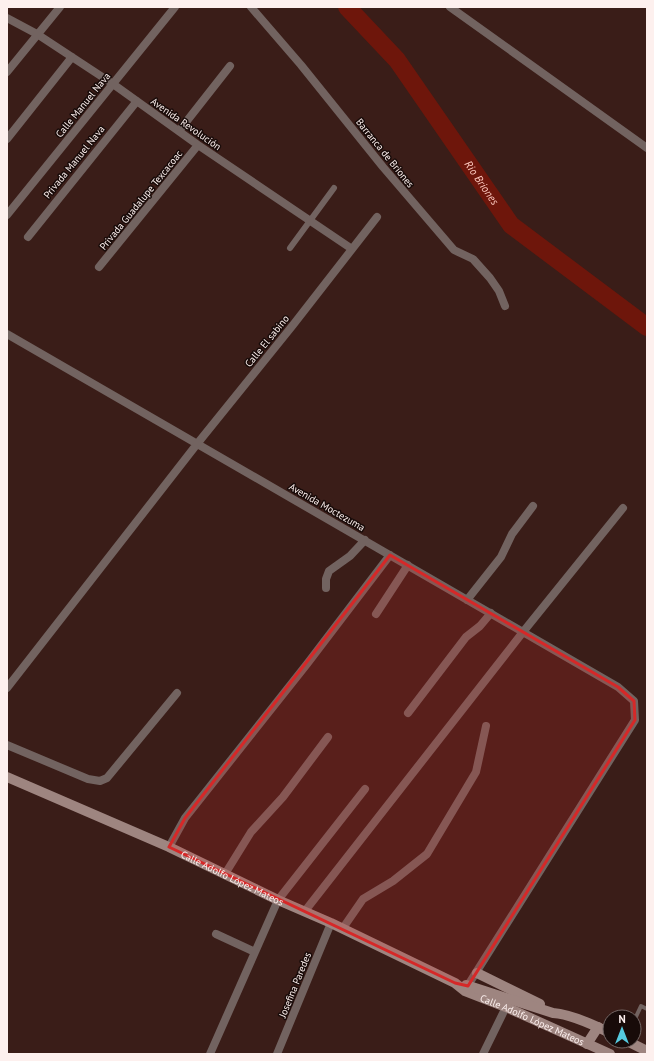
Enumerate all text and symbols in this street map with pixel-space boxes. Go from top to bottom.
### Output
street label: Calle Manuel Nava [53,70,113,140]
street label: Avenida Revolución [148,95,224,153]
street label: Barranca de Briones [353,116,417,190]
street label: Privada Manuel Nava [41,123,107,201]
street label: Privada Guadalupe Texcacoac [97,147,186,253]
water label: Rio Briones [462,158,502,208]
street label: Calle El sabino [242,312,292,370]
street label: Avenida Moctezuma [287,480,367,534]
street label: Calle Adolfo López Mateos [179,847,286,908]
street label: Josefina Paredes [276,950,314,1021]
street label: Calle Adolfo López Mateos [478,991,586,1048]
north arrow [602,1009,642,1049]
text: N [618,1012,626,1026]

